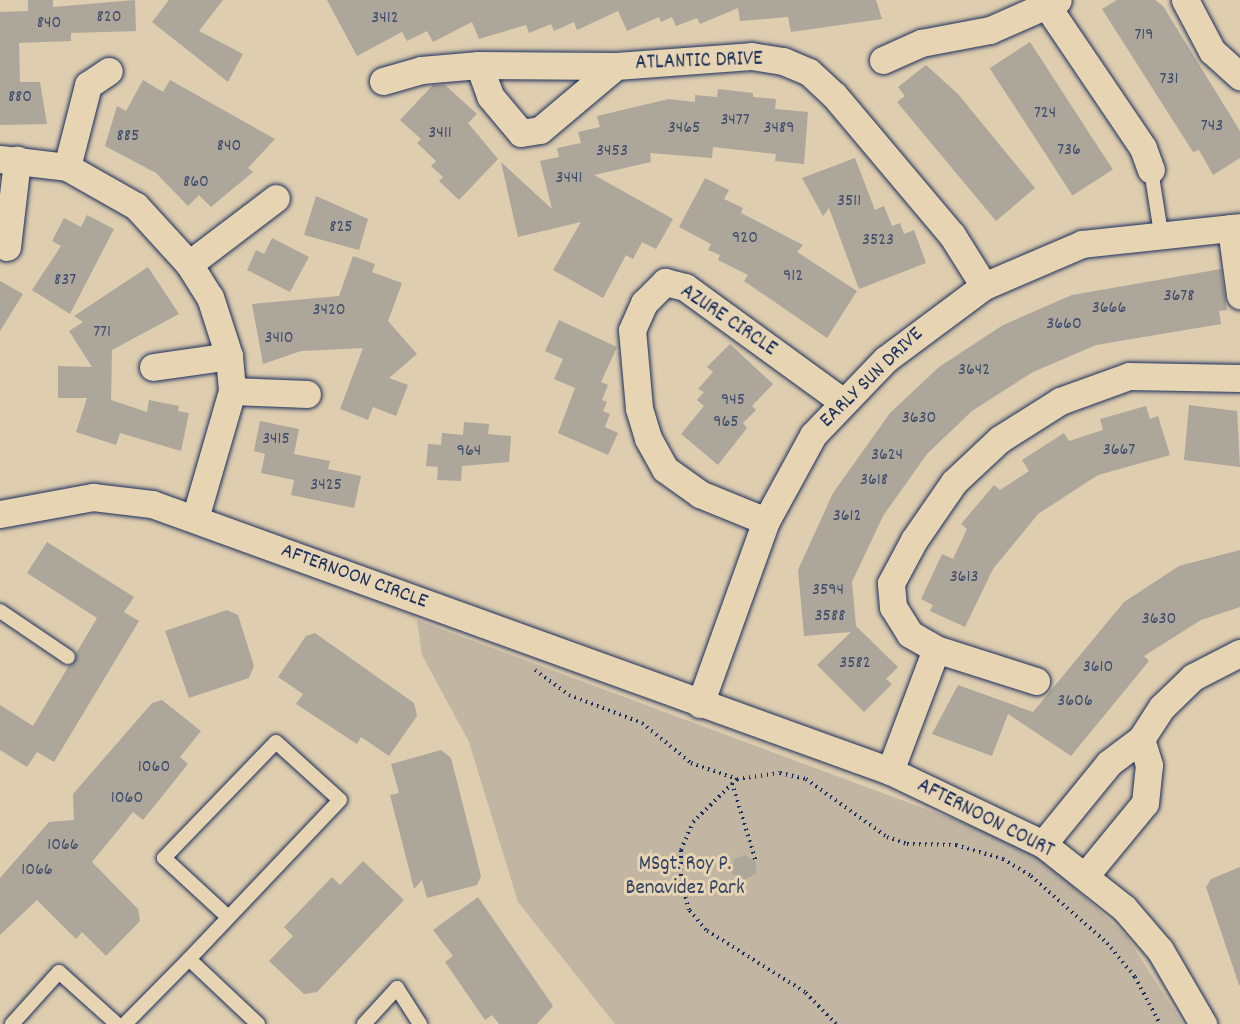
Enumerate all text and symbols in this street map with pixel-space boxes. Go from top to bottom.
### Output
house number: 820 [97,7,121,29]
house number: 3412 [371,8,399,30]
house number: 840 [37,13,61,35]
house number: 719 [1134,25,1154,47]
street label: ATLANTIC DRIVE [635,47,763,77]
house number: 731 [1160,69,1178,91]
house number: 880 [8,87,32,109]
house number: 724 [1034,103,1056,125]
house number: 3477 [720,110,750,132]
house number: 743 [1201,116,1223,138]
house number: 3465 [668,118,700,140]
house number: 3489 [764,118,794,140]
house number: 3411 [428,123,452,145]
house number: 885 [117,126,139,148]
house number: 840 [217,136,241,158]
house number: 736 [1057,140,1081,162]
house number: 3453 [596,141,628,163]
house number: 3441 [556,168,582,190]
house number: 860 [183,172,209,194]
house number: 3511 [837,191,861,213]
house number: 825 [329,217,353,239]
house number: 920 [732,228,758,250]
house number: 3523 [862,230,894,252]
house number: 912 [783,266,803,288]
house number: 837 [54,270,76,292]
street label: AZURE CIRCLE [675,280,781,362]
house number: 3678 [1164,286,1194,308]
house number: 3666 [1092,298,1126,320]
house number: 3420 [312,300,346,322]
house number: 3660 [1046,314,1082,336]
house number: 771 [93,322,111,344]
street label: EARLY SUN DRIVE [815,322,929,434]
house number: 3410 [264,328,294,350]
house number: 3642 [958,360,990,382]
house number: 945 [721,390,745,412]
house number: 3630 [902,408,936,430]
house number: 965 [713,412,739,434]
house number: 3415 [262,429,290,451]
house number: 3667 [1103,440,1135,462]
house number: 964 [457,441,481,463]
house number: 3624 [871,445,903,467]
house number: 3618 [860,470,888,492]
house number: 3425 [310,475,342,497]
house number: 3612 [833,506,861,528]
street label: AFTERNOON CIRCLE [277,539,431,615]
house number: 3613 [950,567,978,589]
house number: 3594 [812,580,844,602]
house number: 3588 [815,606,845,628]
house number: 3630 [1142,609,1176,631]
house number: 3582 [839,653,871,675]
house number: 3610 [1083,657,1113,679]
house number: 3606 [1057,691,1093,713]
house number: 1060 [138,757,170,779]
street label: AFTERNOON COURT [913,774,1057,864]
house number: 1060 [111,788,143,810]
house number: 1066 [47,835,79,857]
park label: MSgt. Roy P. Benavidez Park [625,852,745,902]
house number: 1066 [21,860,53,882]

